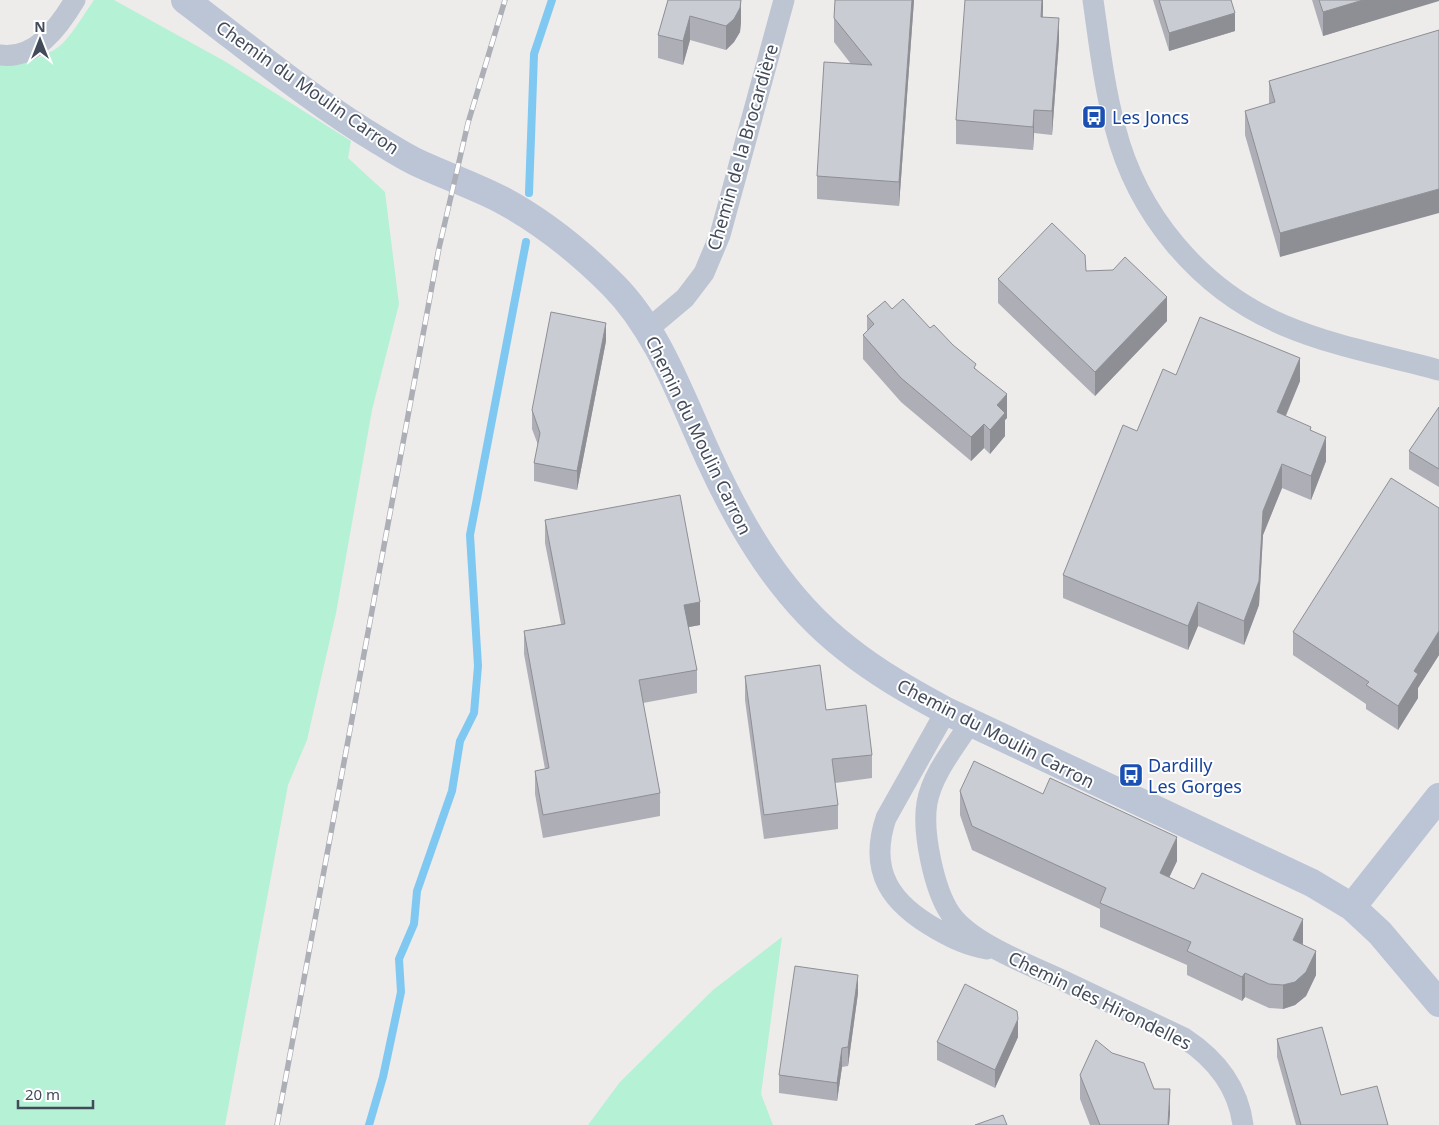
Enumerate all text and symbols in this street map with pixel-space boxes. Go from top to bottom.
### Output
north arrow [15,15,65,65]
street label: Chemin du Moulin Carron [212,15,404,159]
text: N [34,17,46,36]
street label: Chemin de la Brocardière [701,41,783,253]
bus stop icon: Les Joncs [1081,104,1107,130]
place label: Les Joncs [1112,105,1189,129]
street label: Chemin du Moulin Carron [640,332,758,538]
street label: Chemin du Moulin Carron [893,673,1099,793]
place label: Dardilly Les Gorges [1148,753,1242,798]
bus stop icon: Dardilly Les Gorges [1118,762,1144,788]
street label: Chemin des Hirondelles [1004,945,1196,1055]
scale bar [18,1078,92,1110]
text: 20 m [25,1084,60,1104]

